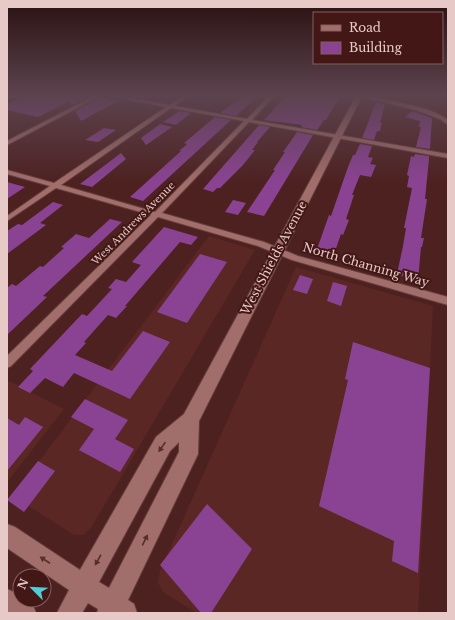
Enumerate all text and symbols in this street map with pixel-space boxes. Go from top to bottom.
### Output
legend [313,12,443,64]
text: Road [349,20,381,35]
text: Building [349,40,403,55]
street label: West Andrews Avenue [88,179,178,268]
street label: West Shields Avenue [237,198,310,318]
street label: North Channing Way [301,239,431,290]
one-way arrow [158,441,166,452]
one-way arrow [142,535,148,546]
one-way arrow [95,554,102,566]
one-way arrow [40,556,51,564]
north arrow [12,568,52,608]
text: N [14,576,32,592]

